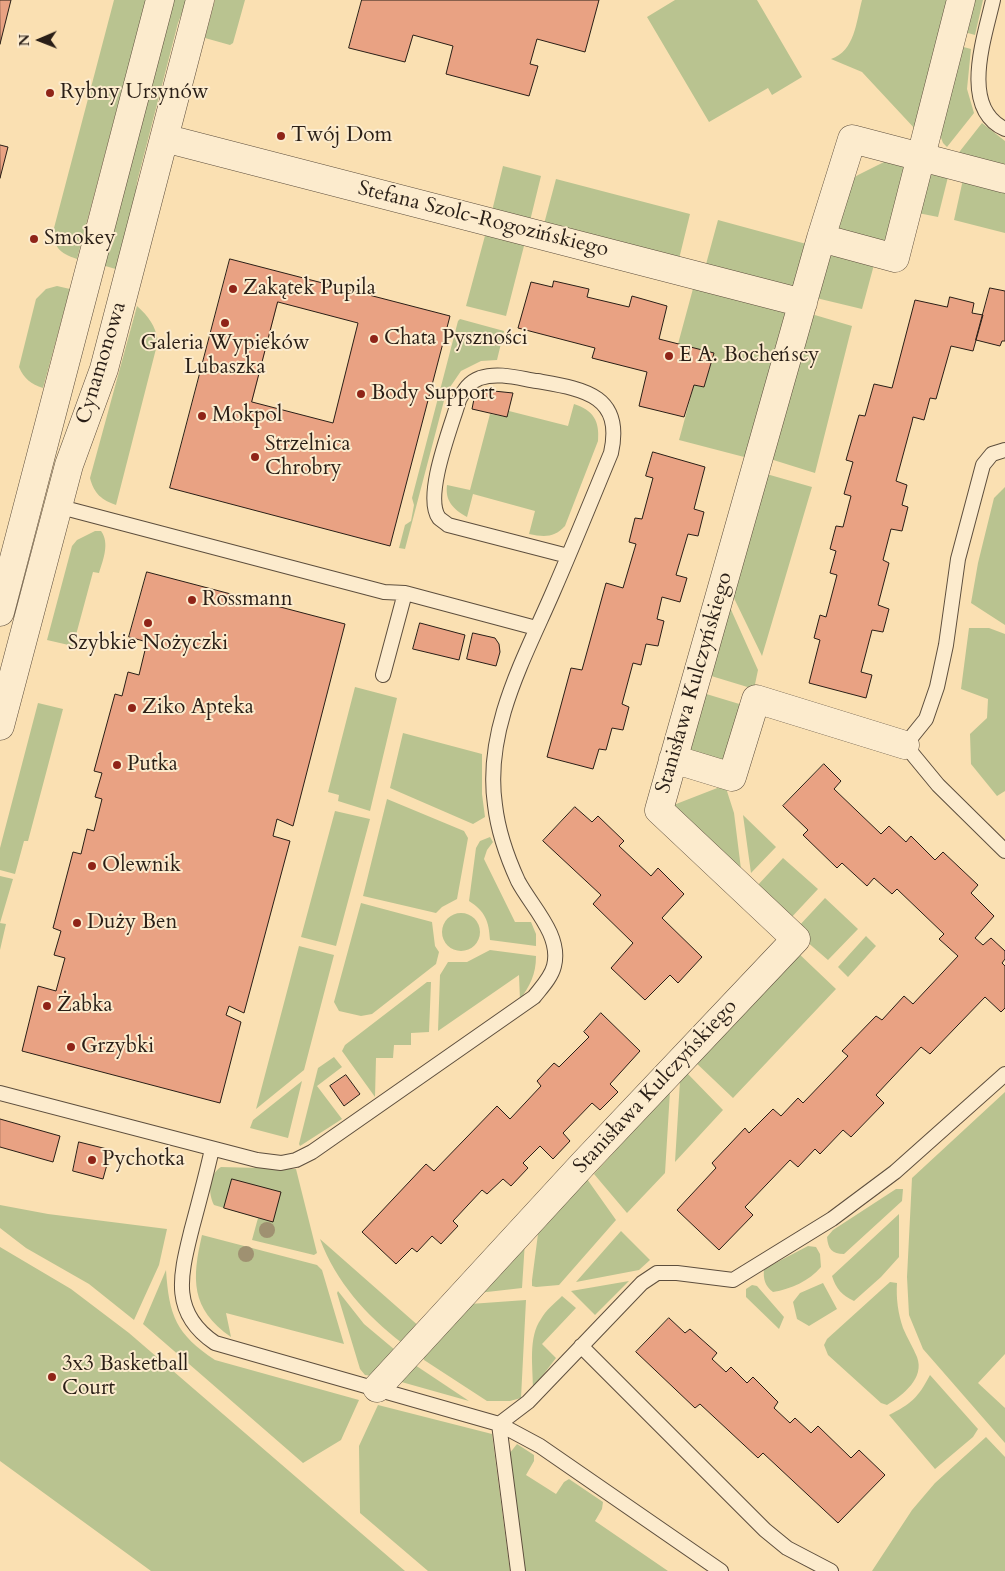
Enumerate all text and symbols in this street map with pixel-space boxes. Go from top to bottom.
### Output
north arrow [15,15,65,65]
text: N [15,34,34,47]
place label: Rybny Ursynów [60,80,209,106]
marker: Rybny Ursynów [44,87,56,99]
place label: Twój Dom [291,123,392,149]
marker: Twój Dom [275,130,287,142]
street label: Stefana Szolc-Rogozińskiego [355,177,611,263]
place label: Smokey [44,226,116,252]
marker: Smokey [28,233,40,245]
place label: Zakątek Pupila [243,276,376,302]
marker: Zakątek Pupila [227,283,239,295]
street label: Cynamonowa [71,299,133,427]
marker: Galeria Wypieków Lubaszka [219,317,231,329]
place label: Chata Pyszności [384,326,528,352]
place label: Galeria Wypieków Lubaszka [140,331,310,381]
marker: Chata Pyszności [368,333,380,345]
place label: E A. Bocheńscy [679,343,819,369]
marker: E A. Bocheńscy [663,350,675,362]
place label: Body Support [371,381,495,407]
marker: Body Support [355,388,367,400]
place label: Mokpol [212,403,282,429]
marker: Mokpol [196,410,208,422]
place label: Strzelnica Chrobry [265,432,351,482]
marker: Strzelnica Chrobry [249,451,261,463]
street label: Stanisława Kulczyńskiego [651,570,739,796]
place label: Rossmann [202,587,293,613]
marker: Rossmann [186,594,198,606]
marker: Szybkie Nożyczki [142,617,154,629]
place label: Szybkie Nożyczki [68,631,228,657]
place label: Ziko Apteka [142,695,254,721]
marker: Ziko Apteka [126,702,138,714]
place label: Putka [127,752,178,778]
marker: Putka [111,759,123,771]
place label: Olewnik [102,853,181,879]
marker: Olewnik [86,860,98,872]
place label: Duży Ben [87,910,177,936]
marker: Duży Ben [71,917,83,929]
place label: Żabka [57,993,113,1019]
street label: Stanisława Kulczyńskiego [569,995,743,1179]
marker: Żabka [41,1000,53,1012]
place label: Grzybki [81,1034,154,1060]
marker: Grzybki [65,1041,77,1053]
place label: Pychotka [102,1147,185,1173]
marker: Pychotka [86,1154,98,1166]
place label: 3x3 Basketball Court [62,1352,188,1402]
marker: 3x3 Basketball Court [46,1371,58,1383]

